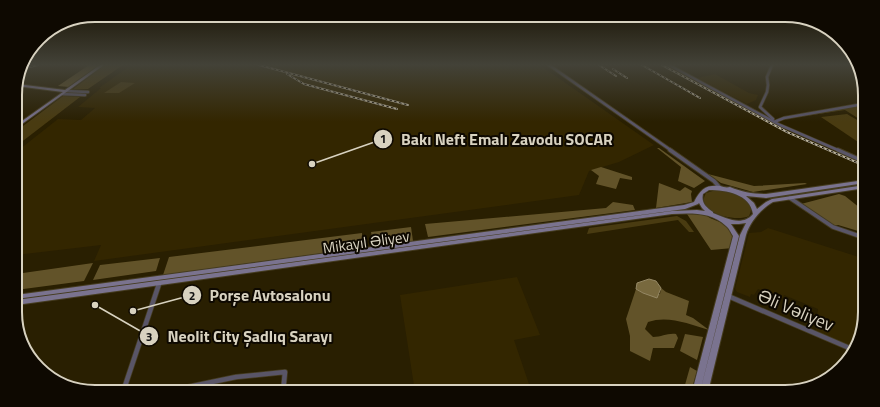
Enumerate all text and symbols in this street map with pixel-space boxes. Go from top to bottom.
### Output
callout: Bakı Neft Emalı Zavodu SOCAR [373,125,621,153]
text: Bakı Neft Emalı Zavodu SOCAR [401,127,613,151]
text: 1 [380,129,386,148]
street label: Mikayıl Əliyev [321,225,411,259]
callout: Porşe Avtosalonu [182,281,339,309]
street label: Əli Vəliyev [754,282,839,338]
text: Porşe Avtosalonu [209,283,331,307]
text: 2 [189,286,195,305]
callout: Neolit City Şadlıq Sarayı [139,322,340,350]
text: Neolit City Şadlıq Sarayı [168,324,332,348]
text: 3 [146,327,152,346]

